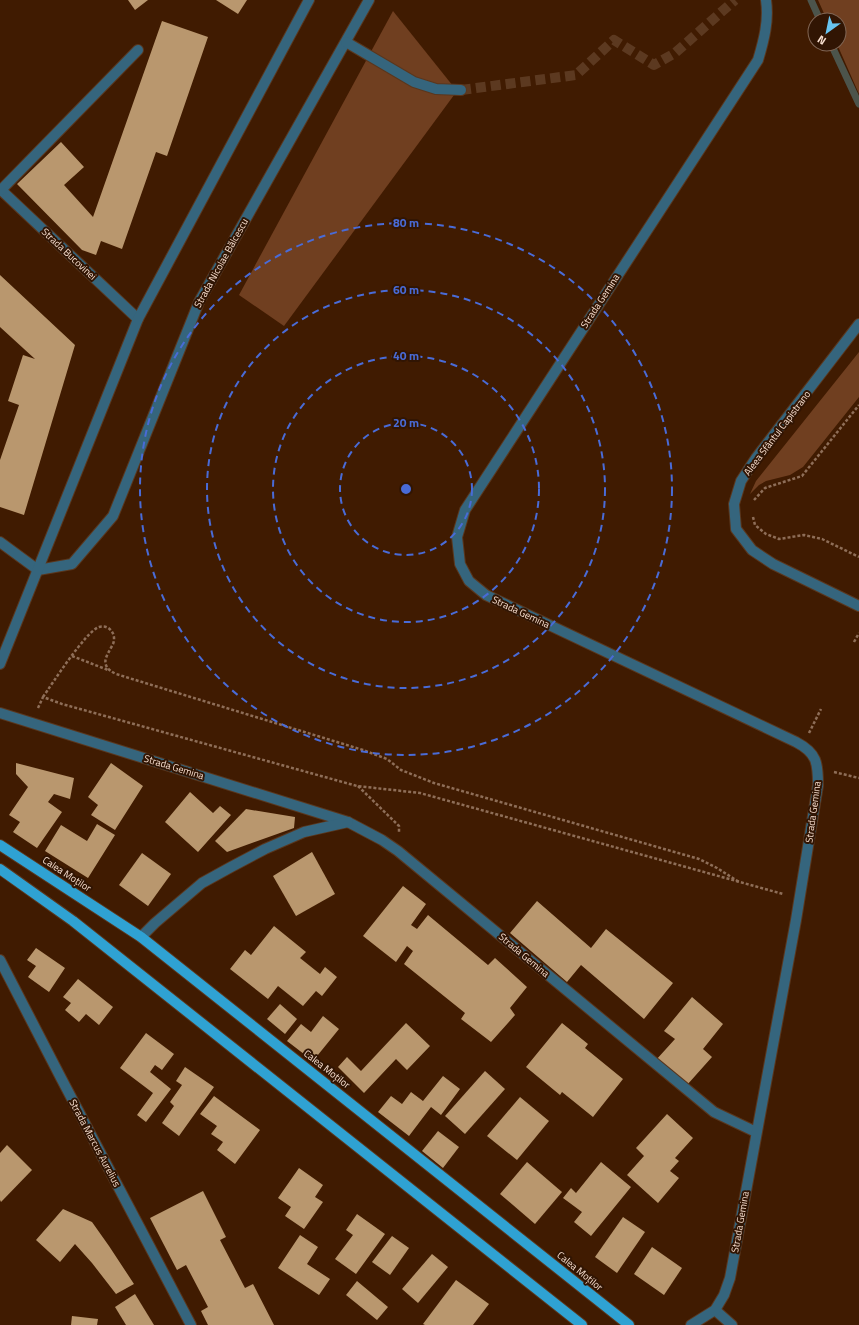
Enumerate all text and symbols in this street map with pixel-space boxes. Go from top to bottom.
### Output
north arrow [807,12,847,52]
text: N [814,32,829,49]
text: 80 m [393,213,419,232]
street label: Strada Nicolae Bălcescu [190,216,252,310]
street label: Strada Bucovinei [38,225,100,283]
street label: Strada Gemina [577,271,623,331]
text: 60 m [393,280,419,299]
text: 40 m [393,346,419,365]
street label: Aleea Sfântul Capistrano [740,387,814,479]
text: 20 m [393,413,419,432]
centre of rings [399,482,413,496]
street label: Strada Gemina [490,592,552,632]
street label: Strada Gemina [142,751,206,783]
street label: Strada Gemina [801,780,825,844]
street label: Calea Moților [40,853,95,896]
street label: Strada Gemina [495,929,553,981]
street label: Calea Moților [301,1046,354,1092]
street label: Strada Marcus Aurelius [66,1097,125,1190]
street label: Strada Gemina [727,1190,753,1254]
street label: Calea Moților [554,1248,607,1295]

